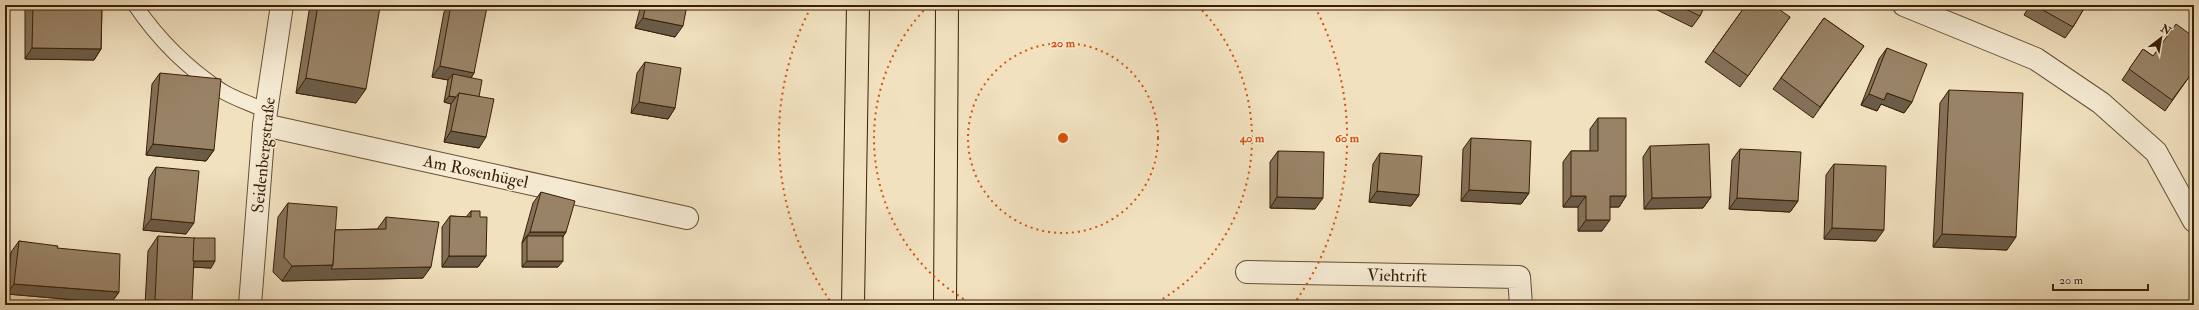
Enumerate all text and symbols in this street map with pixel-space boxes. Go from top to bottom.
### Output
north arrow [2141,18,2181,58]
text: N [2157,21,2174,39]
text: 20 m [1051,36,1076,51]
street label: Seidenbergstraße [247,96,280,214]
centre of rings [1056,131,1070,145]
text: 40 m [1239,131,1265,146]
text: 60 m [1335,131,1360,146]
street label: Am Rosenhügel [420,150,531,193]
street label: Viehtrift [1367,264,1428,287]
scale bar [2053,266,2148,292]
text: 20 m [2059,273,2084,288]

